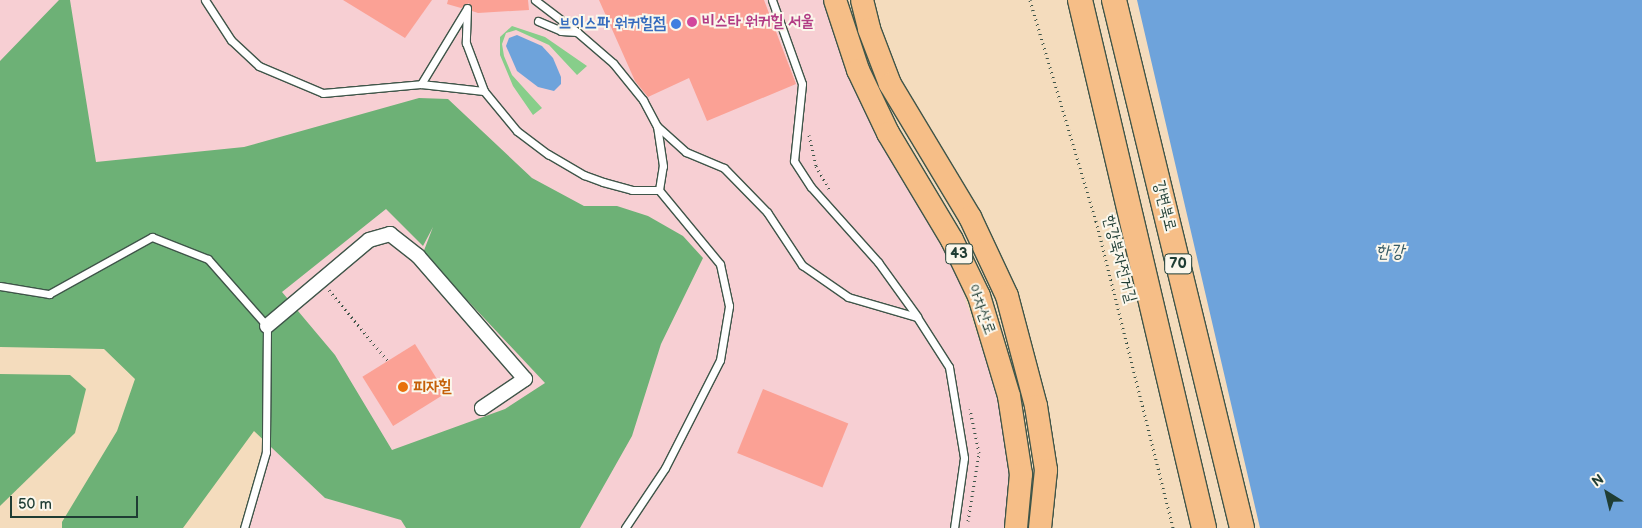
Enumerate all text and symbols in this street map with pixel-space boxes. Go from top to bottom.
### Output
place label: 비스타 워커힐 서울 [702,12,814,32]
place label: 브이스파 워커힐점 [559,14,666,34]
marker: 비스타 워커힐 서울 [686,16,698,28]
marker: 브이스파 워커힐점 [670,18,682,30]
street label: 강변북로 [1148,179,1180,233]
street label: 한강북자전거길 [1098,213,1140,305]
water label: 한강 [1376,241,1404,263]
road number: 43 [944,242,974,266]
road number: 70 [1163,252,1193,276]
street label: 아차산로 [963,283,999,337]
place label: 피자힐 [413,377,452,397]
marker: 피자힐 [397,381,409,393]
north arrow [1582,468,1632,518]
text: N [1589,470,1607,490]
scale bar [12,486,140,518]
text: 50 m [18,495,52,514]

